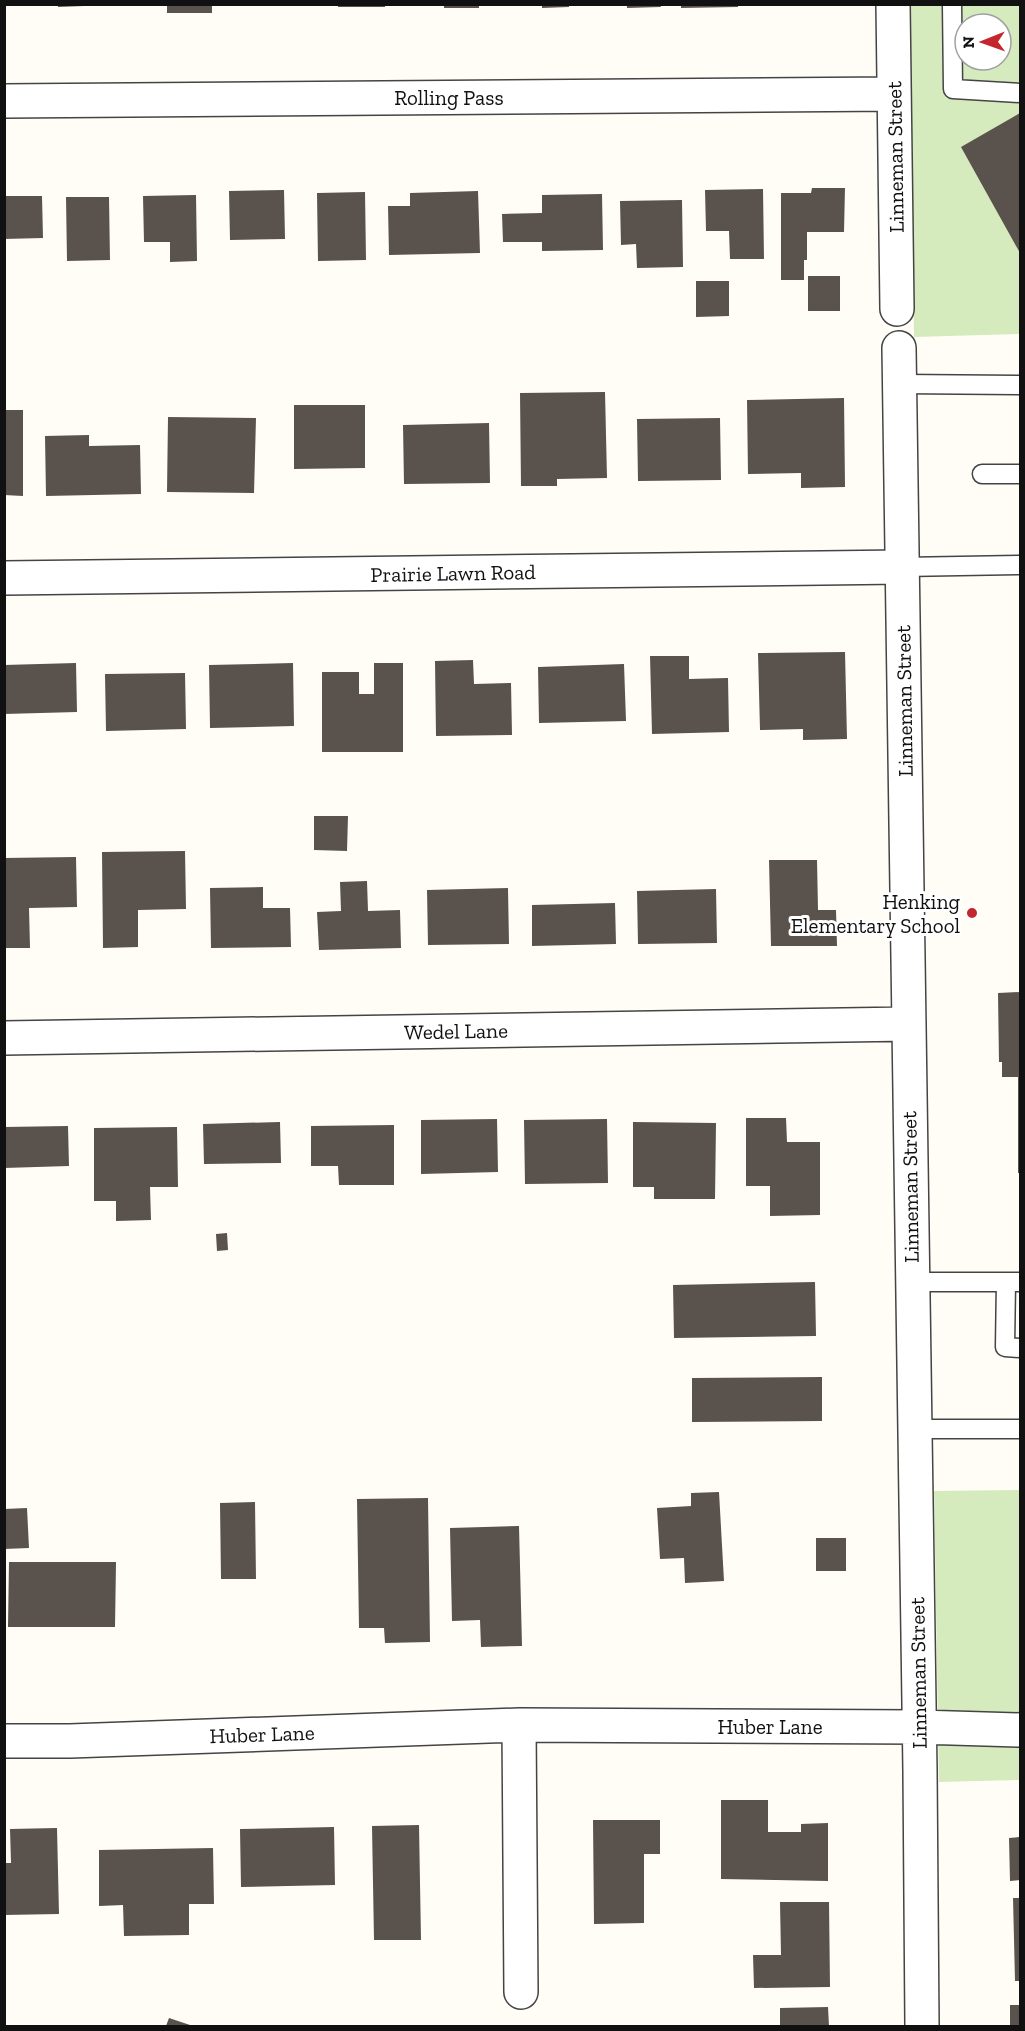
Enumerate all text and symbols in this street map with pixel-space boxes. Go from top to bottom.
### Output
north arrow [953,12,1013,72]
text: N [959,36,978,49]
street label: Linneman Street [881,81,909,233]
street label: Rolling Pass [394,85,504,110]
street label: Prairie Lawn Road [370,559,536,587]
street label: Linneman Street [890,625,918,777]
place label: Henking Elementary School [791,889,960,938]
marker: Henking Elementary School [965,906,979,920]
street label: Wedel Lane [404,1018,508,1044]
street label: Linneman Street [896,1111,924,1263]
street label: Linneman Street [904,1597,932,1749]
street label: Huber Lane [717,1714,823,1739]
street label: Huber Lane [209,1720,315,1748]

